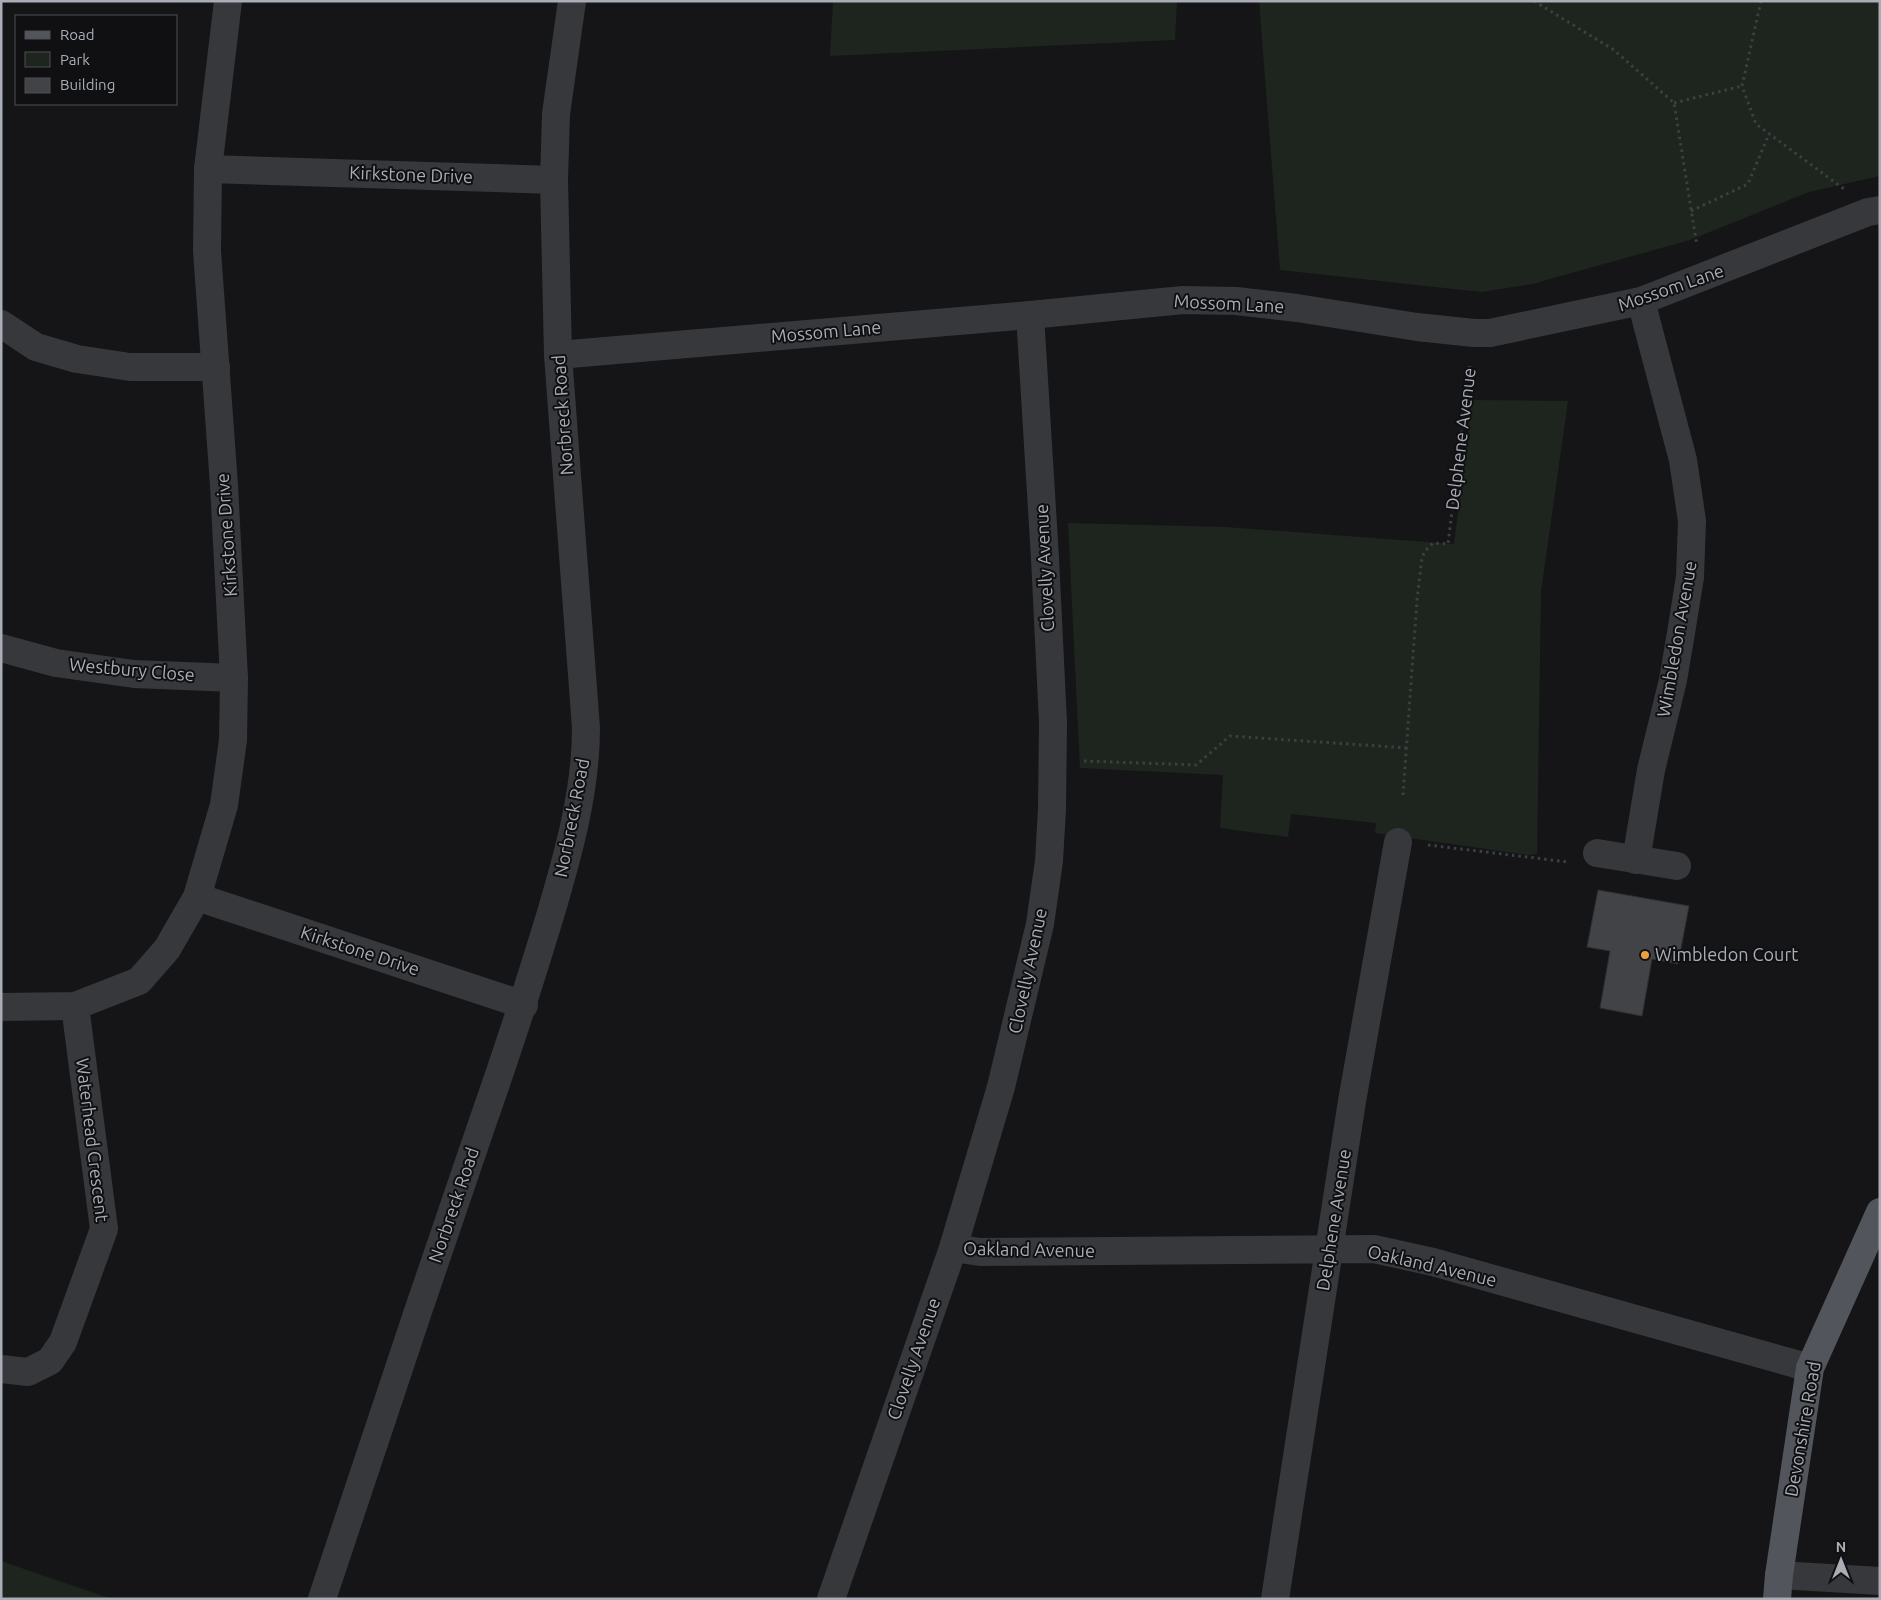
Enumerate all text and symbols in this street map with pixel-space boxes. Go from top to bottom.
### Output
legend [15,15,178,105]
text: Road [60,26,95,43]
text: Park [60,51,90,68]
text: Building [60,76,115,93]
street label: Kirkstone Drive [349,162,473,186]
street label: Mossom Lane [1615,260,1726,315]
street label: Mossom Lane [1173,290,1285,316]
street label: Mossom Lane [770,316,882,346]
street label: Norbreck Road [548,354,576,476]
street label: Delphene Avenue [1441,367,1479,511]
street label: Kirkstone Drive [212,473,240,598]
street label: Clovelly Avenue [1031,504,1057,632]
street label: Wimbledon Avenue [1652,559,1700,718]
street label: Westbury Close [68,654,196,684]
street label: Norbreck Road [550,757,592,879]
street label: Clovelly Avenue [1004,906,1050,1035]
street label: Kirkstone Drive [298,921,422,979]
place label: Wimbledon Court [1655,944,1798,964]
marker: Wimbledon Court [1639,949,1651,961]
street label: Waterhead Crescent [73,1057,113,1223]
street label: Norbreck Road [424,1144,482,1265]
street label: Delphene Avenue [1312,1148,1354,1292]
street label: Oakland Avenue [963,1238,1095,1260]
street label: Oakland Avenue [1366,1240,1499,1290]
street label: Clovelly Avenue [883,1295,943,1422]
street label: Devonshire Road [1780,1360,1824,1498]
north arrow [1816,1535,1866,1585]
text: N [1836,1539,1846,1555]

